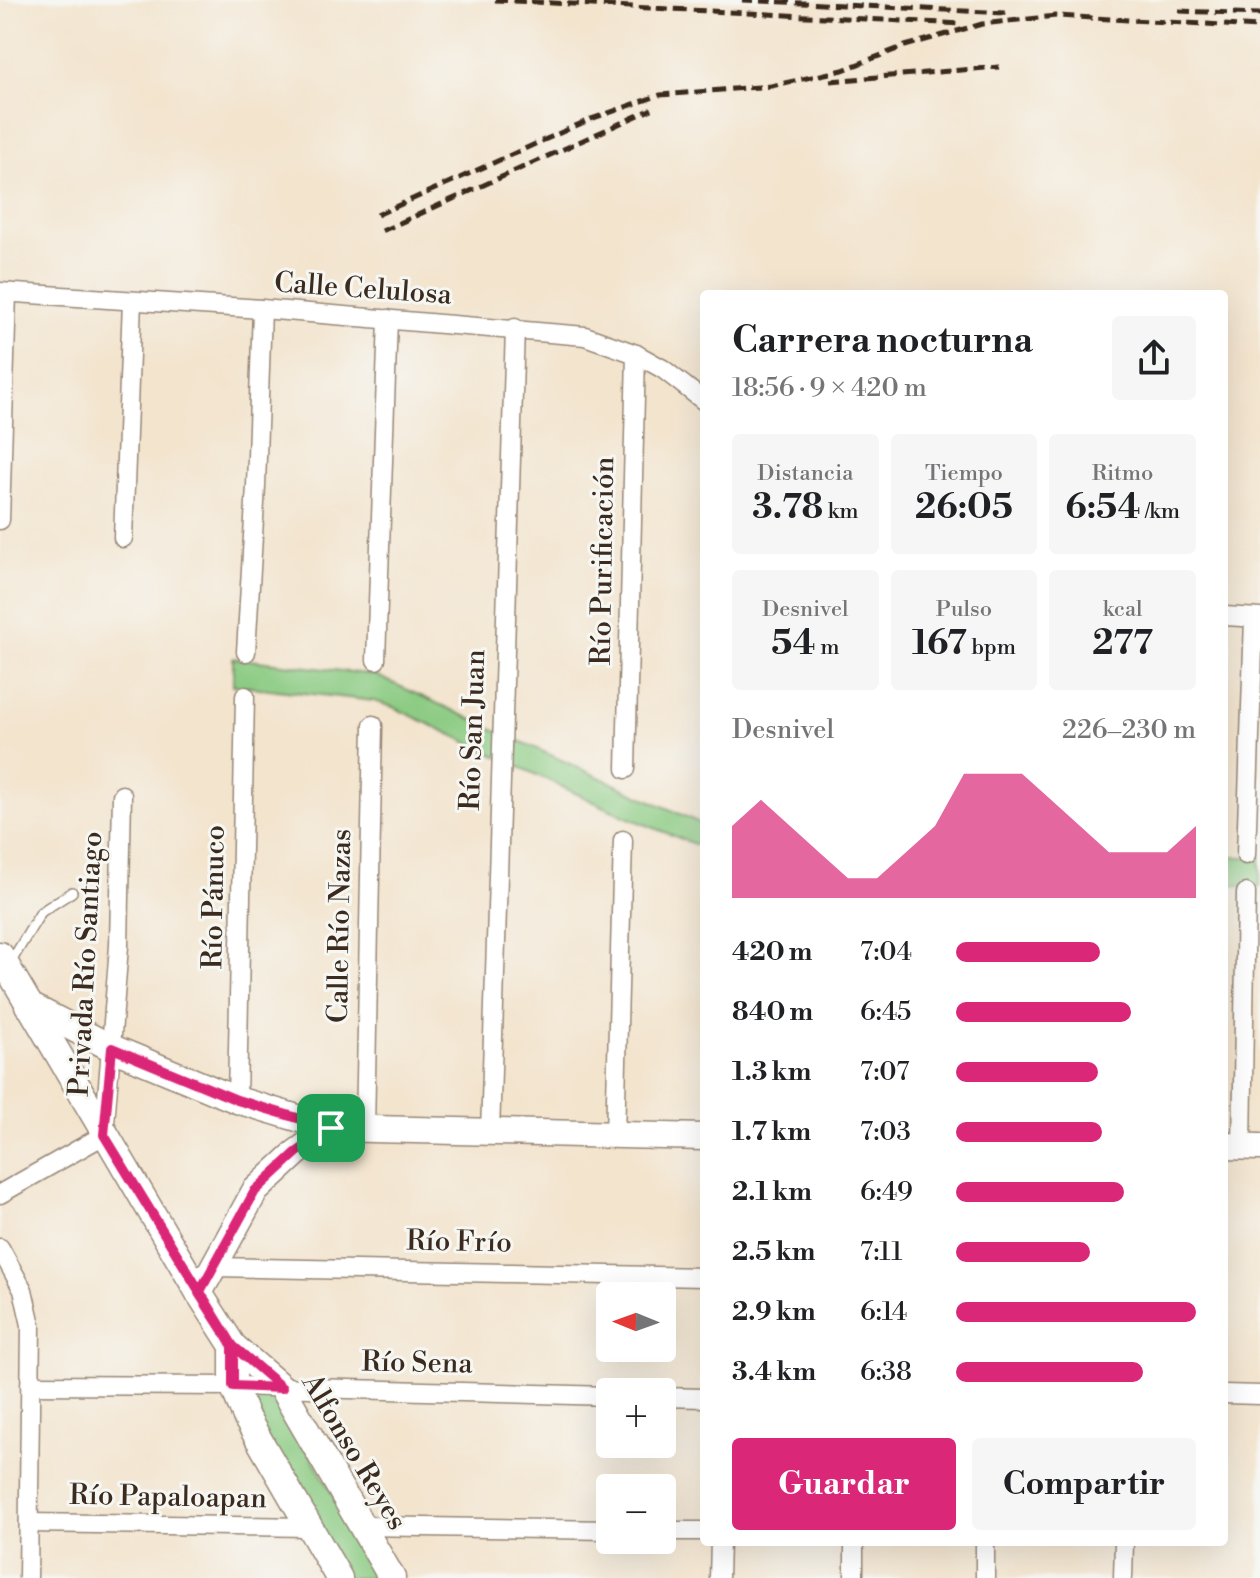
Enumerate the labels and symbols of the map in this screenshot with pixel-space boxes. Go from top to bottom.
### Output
street label: Calle Celulosa [273,265,454,313]
street label: Río Purificación [584,456,622,666]
street label: Río San Juan [453,648,493,811]
street label: Río Pánuco [195,824,233,970]
street label: Calle Río Nazas [321,829,359,1023]
street label: Privada Río Santiago [62,831,110,1097]
pin [297,1094,365,1162]
street label: Río Frío [406,1224,512,1260]
north arrow [596,1282,676,1362]
street label: Río Sena [361,1345,474,1381]
street label: Alfonso Reyes [293,1367,414,1536]
street label: Río Papaloapan [69,1478,267,1516]

